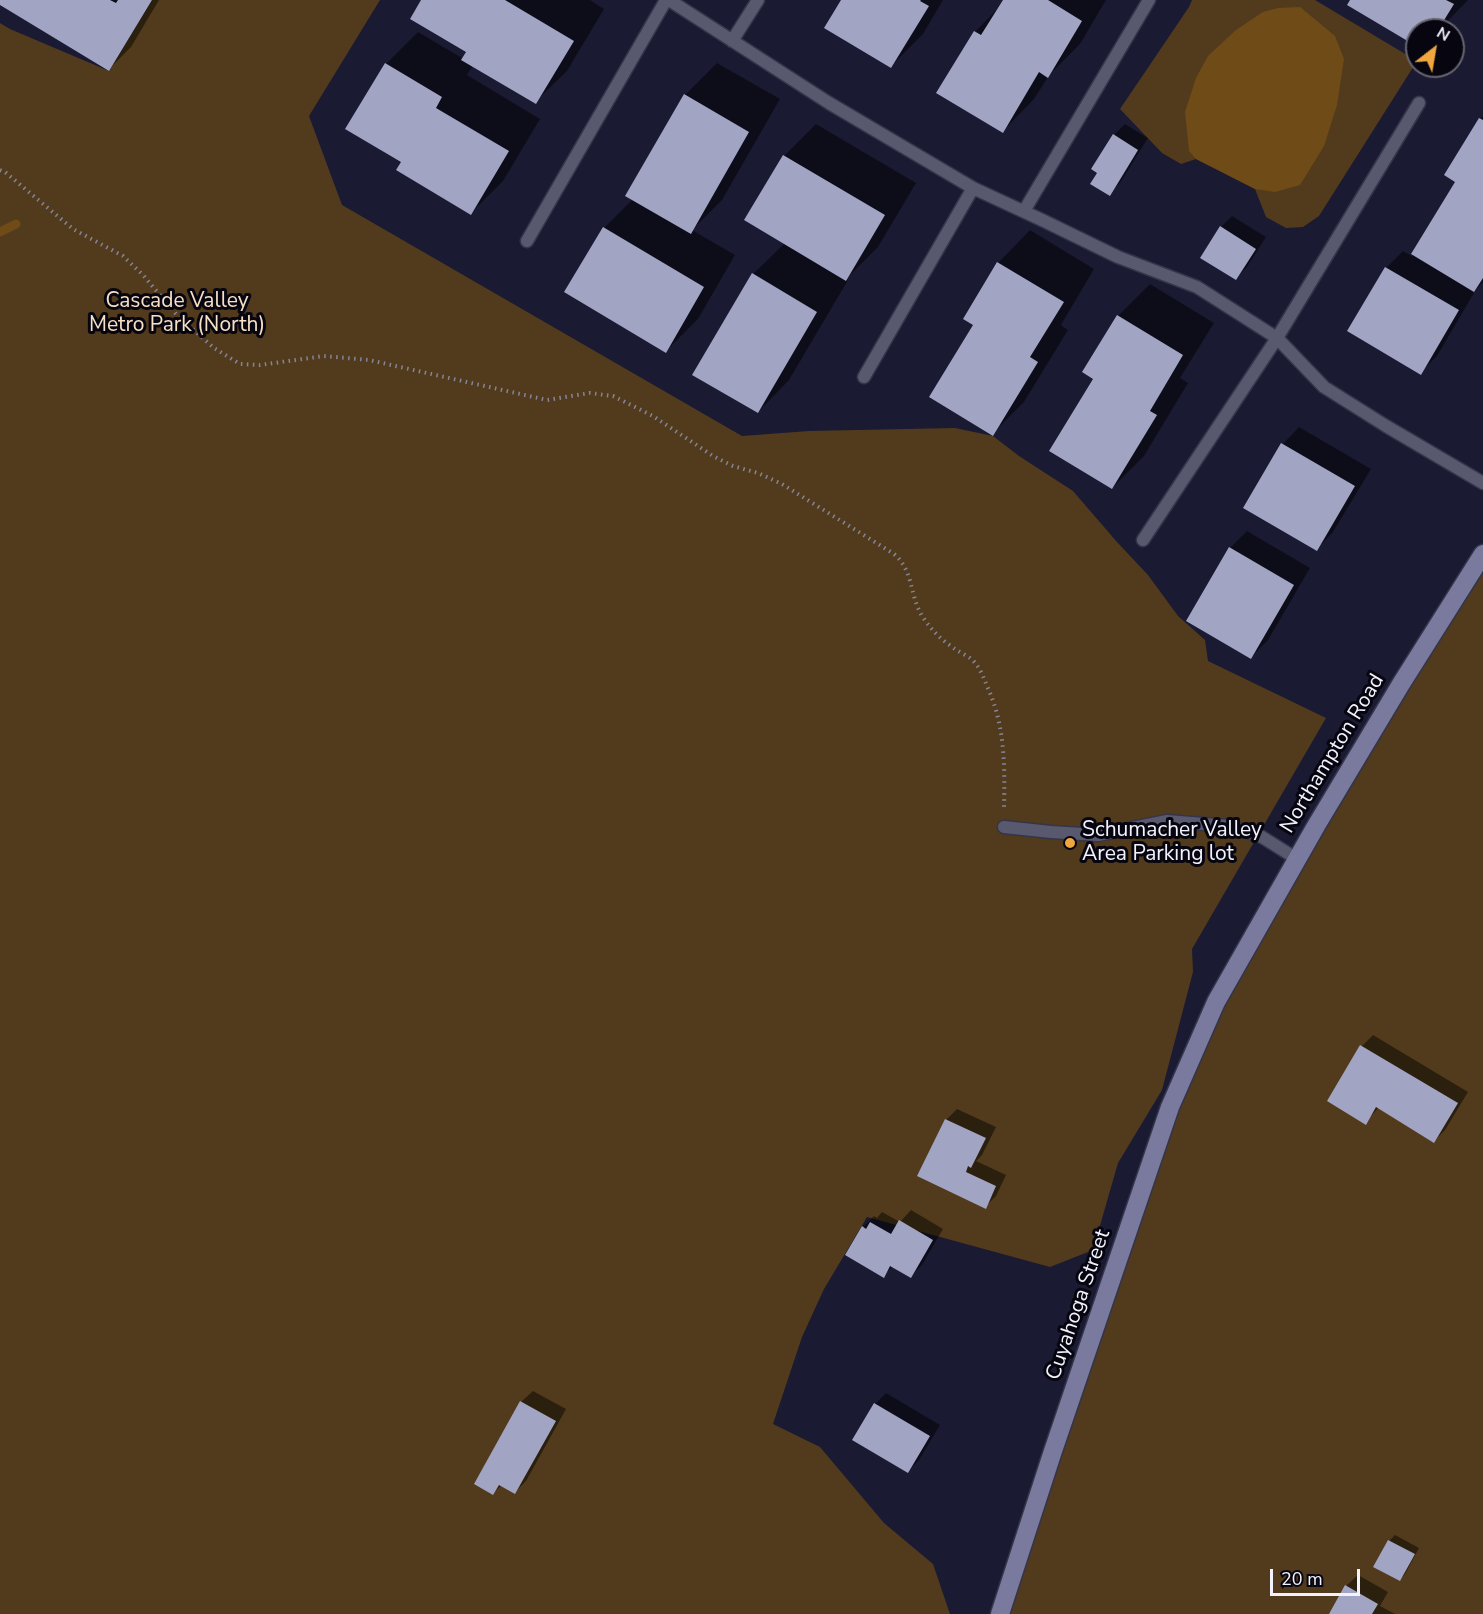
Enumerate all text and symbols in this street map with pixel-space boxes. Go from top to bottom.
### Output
north arrow [1405,18,1465,78]
text: N [1432,22,1454,47]
park label: Cascade Valley Metro Park (North) [89,289,265,339]
street label: Northampton Road [1276,670,1390,838]
place label: Schumacher Valley Area Parking lot [1082,818,1262,868]
marker: Schumacher Valley Area Parking lot [1063,836,1077,850]
street label: Cuyahoga Street [1042,1227,1116,1383]
scale bar [1273,1557,1363,1595]
text: 20 m [1281,1567,1323,1591]

